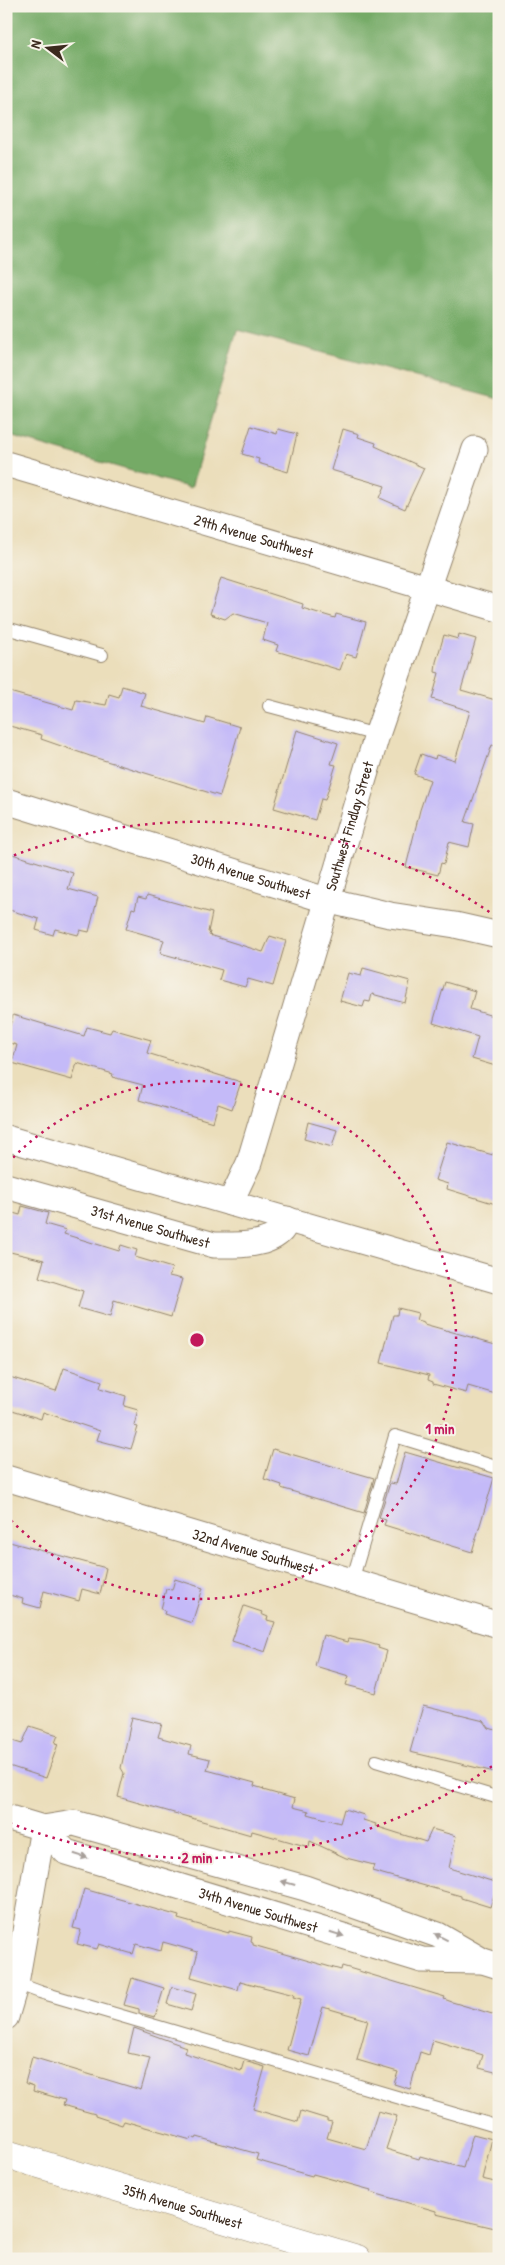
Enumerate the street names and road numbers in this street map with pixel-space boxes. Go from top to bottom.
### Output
street label: 29th Avenue Southwest [192,509,317,564]
street label: Southwest Findlay Street [320,758,379,893]
street label: 30th Avenue Southwest [188,848,314,905]
street label: 31st Avenue Southwest [89,1200,213,1253]
street label: 32nd Avenue Southwest [190,1523,317,1580]
street label: 34th Avenue Southwest [196,1882,321,1938]
street label: 35th Avenue Southwest [120,2178,246,2234]

